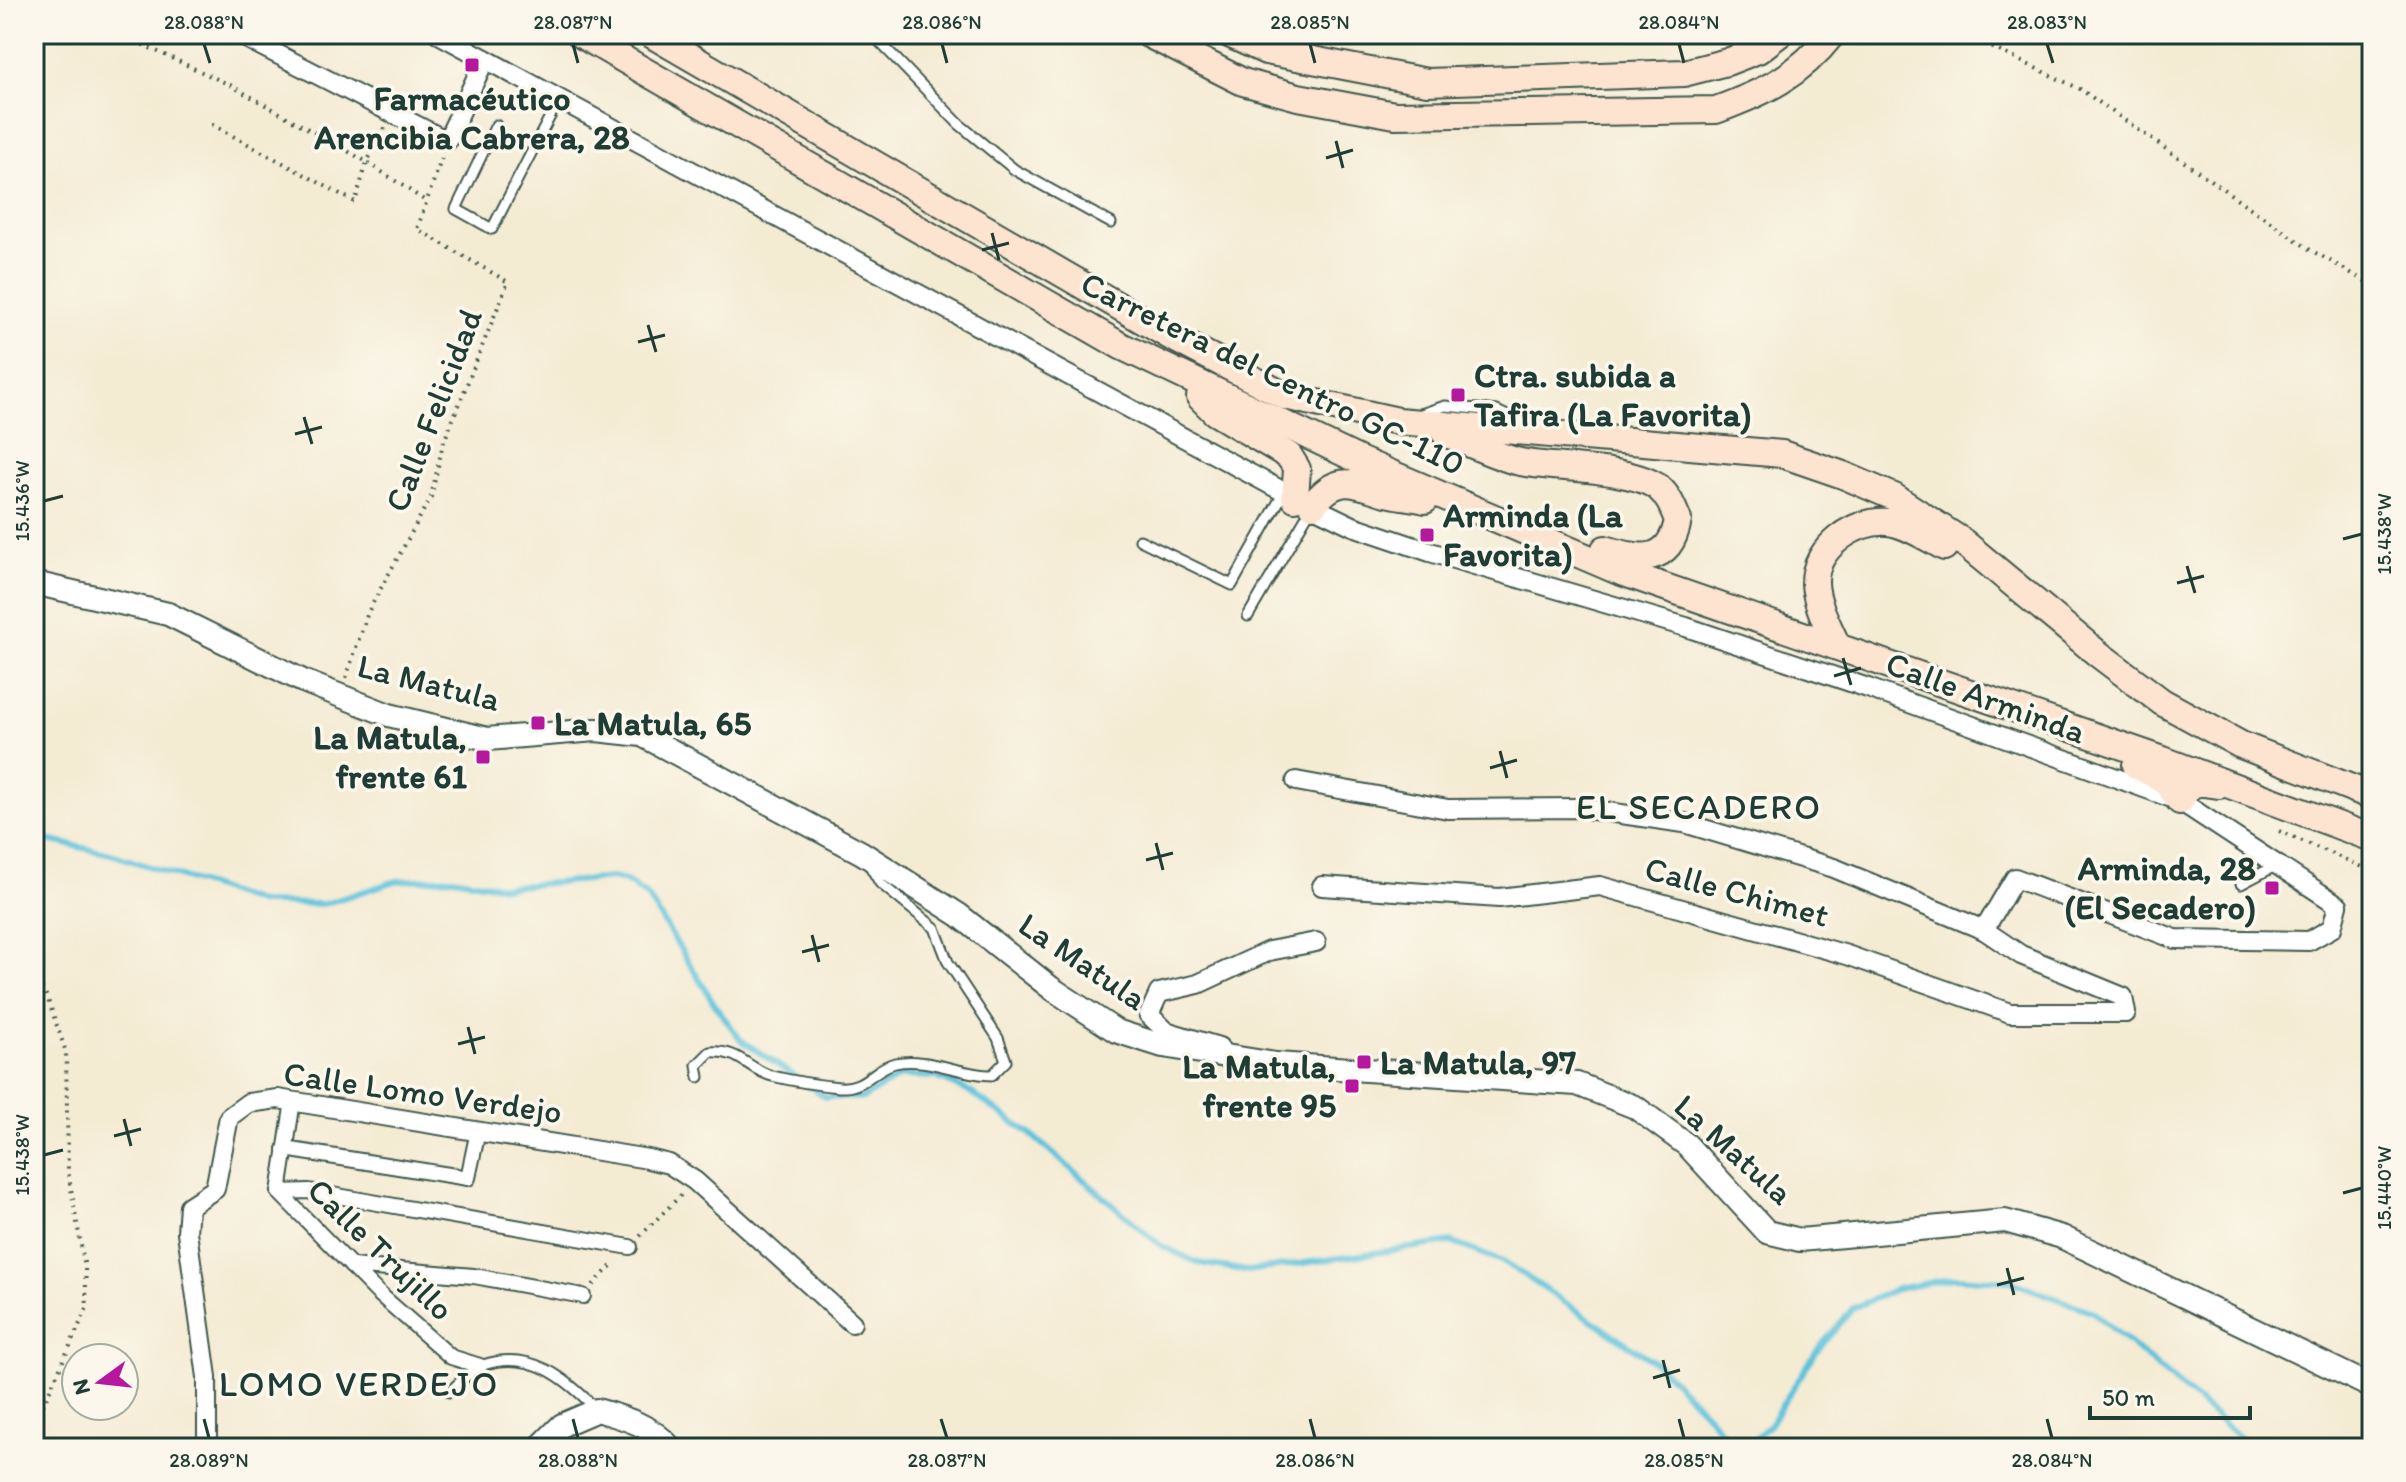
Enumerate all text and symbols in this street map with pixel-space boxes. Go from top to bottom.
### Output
text: 28.088°N [164,10,244,34]
text: 28.087°N [534,10,613,34]
text: 28.086°N [902,10,982,34]
text: 28.085°N [1270,10,1350,34]
text: 28.084°N [1638,10,1720,34]
text: 28.083°N [2007,10,2087,34]
marker: Farmacéutico Arencibia Cabrera, 28 [463,56,481,74]
place label: Farmacéutico Arencibia Cabrera, 28 [314,78,630,158]
street label: Carretera del Centro GC-110 [1074,263,1471,484]
street label: Calle Felicidad [376,303,491,517]
place label: Ctra. subida a Tafira (La Favorita) [1473,355,1752,435]
marker: Ctra. subida a Tafira (La Favorita) [1449,386,1467,404]
text: 15.436°W [10,460,34,542]
text: 15.438°W [2372,493,2396,575]
place label: Arminda (La Favorita) [1443,495,1623,575]
marker: Arminda (La Favorita) [1418,526,1436,544]
street label: Calle Arminda [1880,642,2092,753]
street label: La Matula [353,645,505,720]
place label: La Matula, 65 [554,703,751,744]
marker: La Matula, 65 [529,714,547,732]
place label: La Matula, frente 61 [313,717,467,797]
marker: La Matula, frente 61 [474,748,492,766]
district label: EL SECADERO [1576,785,1822,828]
street label: Calle Chimet [1640,847,1834,936]
place label: Arminda, 28 (El Secadero) [2064,848,2256,928]
marker: Arminda, 28 (El Secadero) [2263,879,2281,897]
street label: La Matula [1011,904,1155,1019]
place label: La Matula, 97 [1380,1042,1576,1083]
place label: La Matula, frente 95 [1182,1046,1336,1126]
street label: Calle Lomo Verdejo [281,1053,565,1132]
marker: La Matula, 97 [1355,1053,1373,1071]
marker: La Matula, frente 95 [1343,1077,1361,1095]
street label: La Matula [1666,1085,1802,1214]
text: 15.438°W [10,1114,34,1196]
text: 15.440°W [2372,1146,2396,1230]
street label: Calle Trujillo [299,1169,462,1329]
north arrow [60,1342,140,1422]
district label: LOMO VERDEJO [219,1362,499,1405]
scale bar [2090,1370,2250,1420]
text: N [66,1376,96,1398]
text: 50 m [2102,1383,2155,1412]
text: 28.089°N [169,1448,249,1472]
text: 28.088°N [538,1448,618,1472]
text: 28.087°N [908,1448,987,1472]
text: 28.086°N [1275,1448,1355,1472]
text: 28.085°N [1644,1448,1724,1472]
text: 28.084°N [2011,1448,2093,1472]

